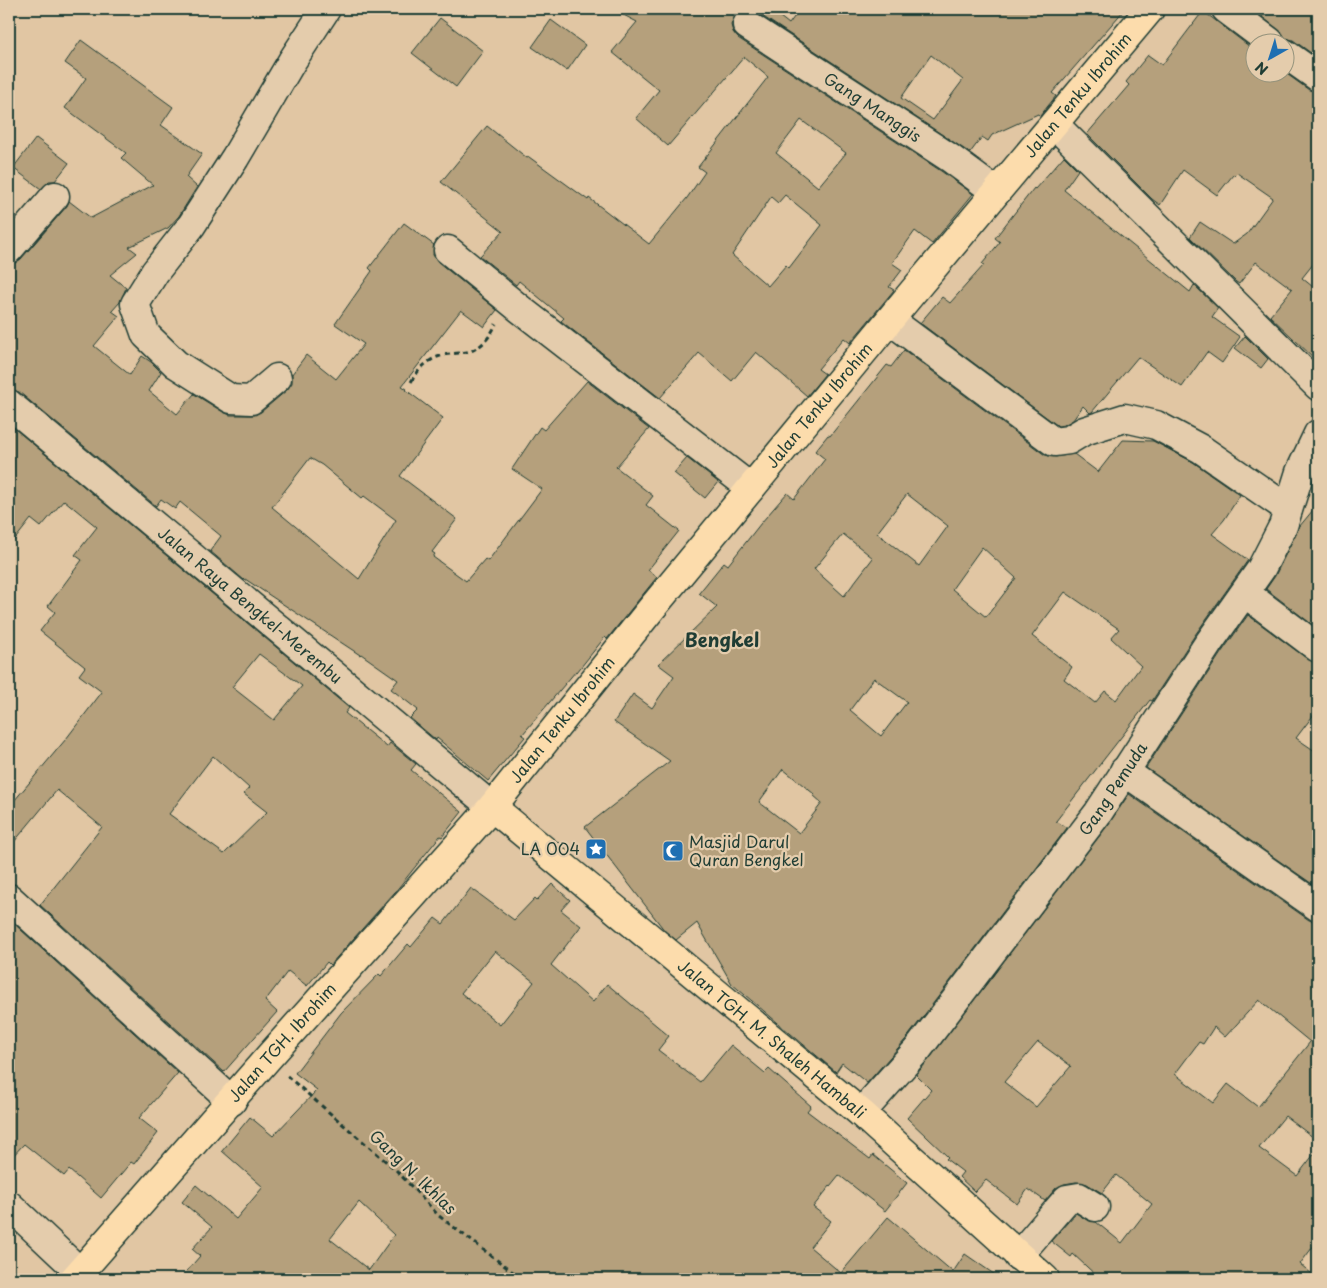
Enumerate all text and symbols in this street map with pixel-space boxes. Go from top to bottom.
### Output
street label: Jalan Tenku Ibrohim [1018,27,1137,162]
north arrow [1244,32,1294,82]
text: N [1251,57,1272,80]
street label: Gang Manggis [819,66,927,147]
street label: Jalan Tenku Ibrohim [759,337,877,473]
street label: Jalan Raya Bengkel-Merembu [153,520,348,689]
district label: Bengkel [685,625,759,653]
street label: Jalan Tenku Ibrohim [503,651,620,788]
street label: Gang Pemuda [1072,737,1152,840]
place label: Masjid Darul Quran Bengkel [689,829,804,871]
place label: LA 004 [521,836,580,860]
place icon: LA 004 [584,837,608,861]
mosque icon: Masjid Darul Quran Bengkel [661,839,685,863]
street label: Jalan TGH. M. Shaleh Hambali [673,953,872,1123]
street label: Jalan TGH. Ibrohim [222,977,341,1107]
street label: Gang N. Ikhlas [365,1123,463,1219]

